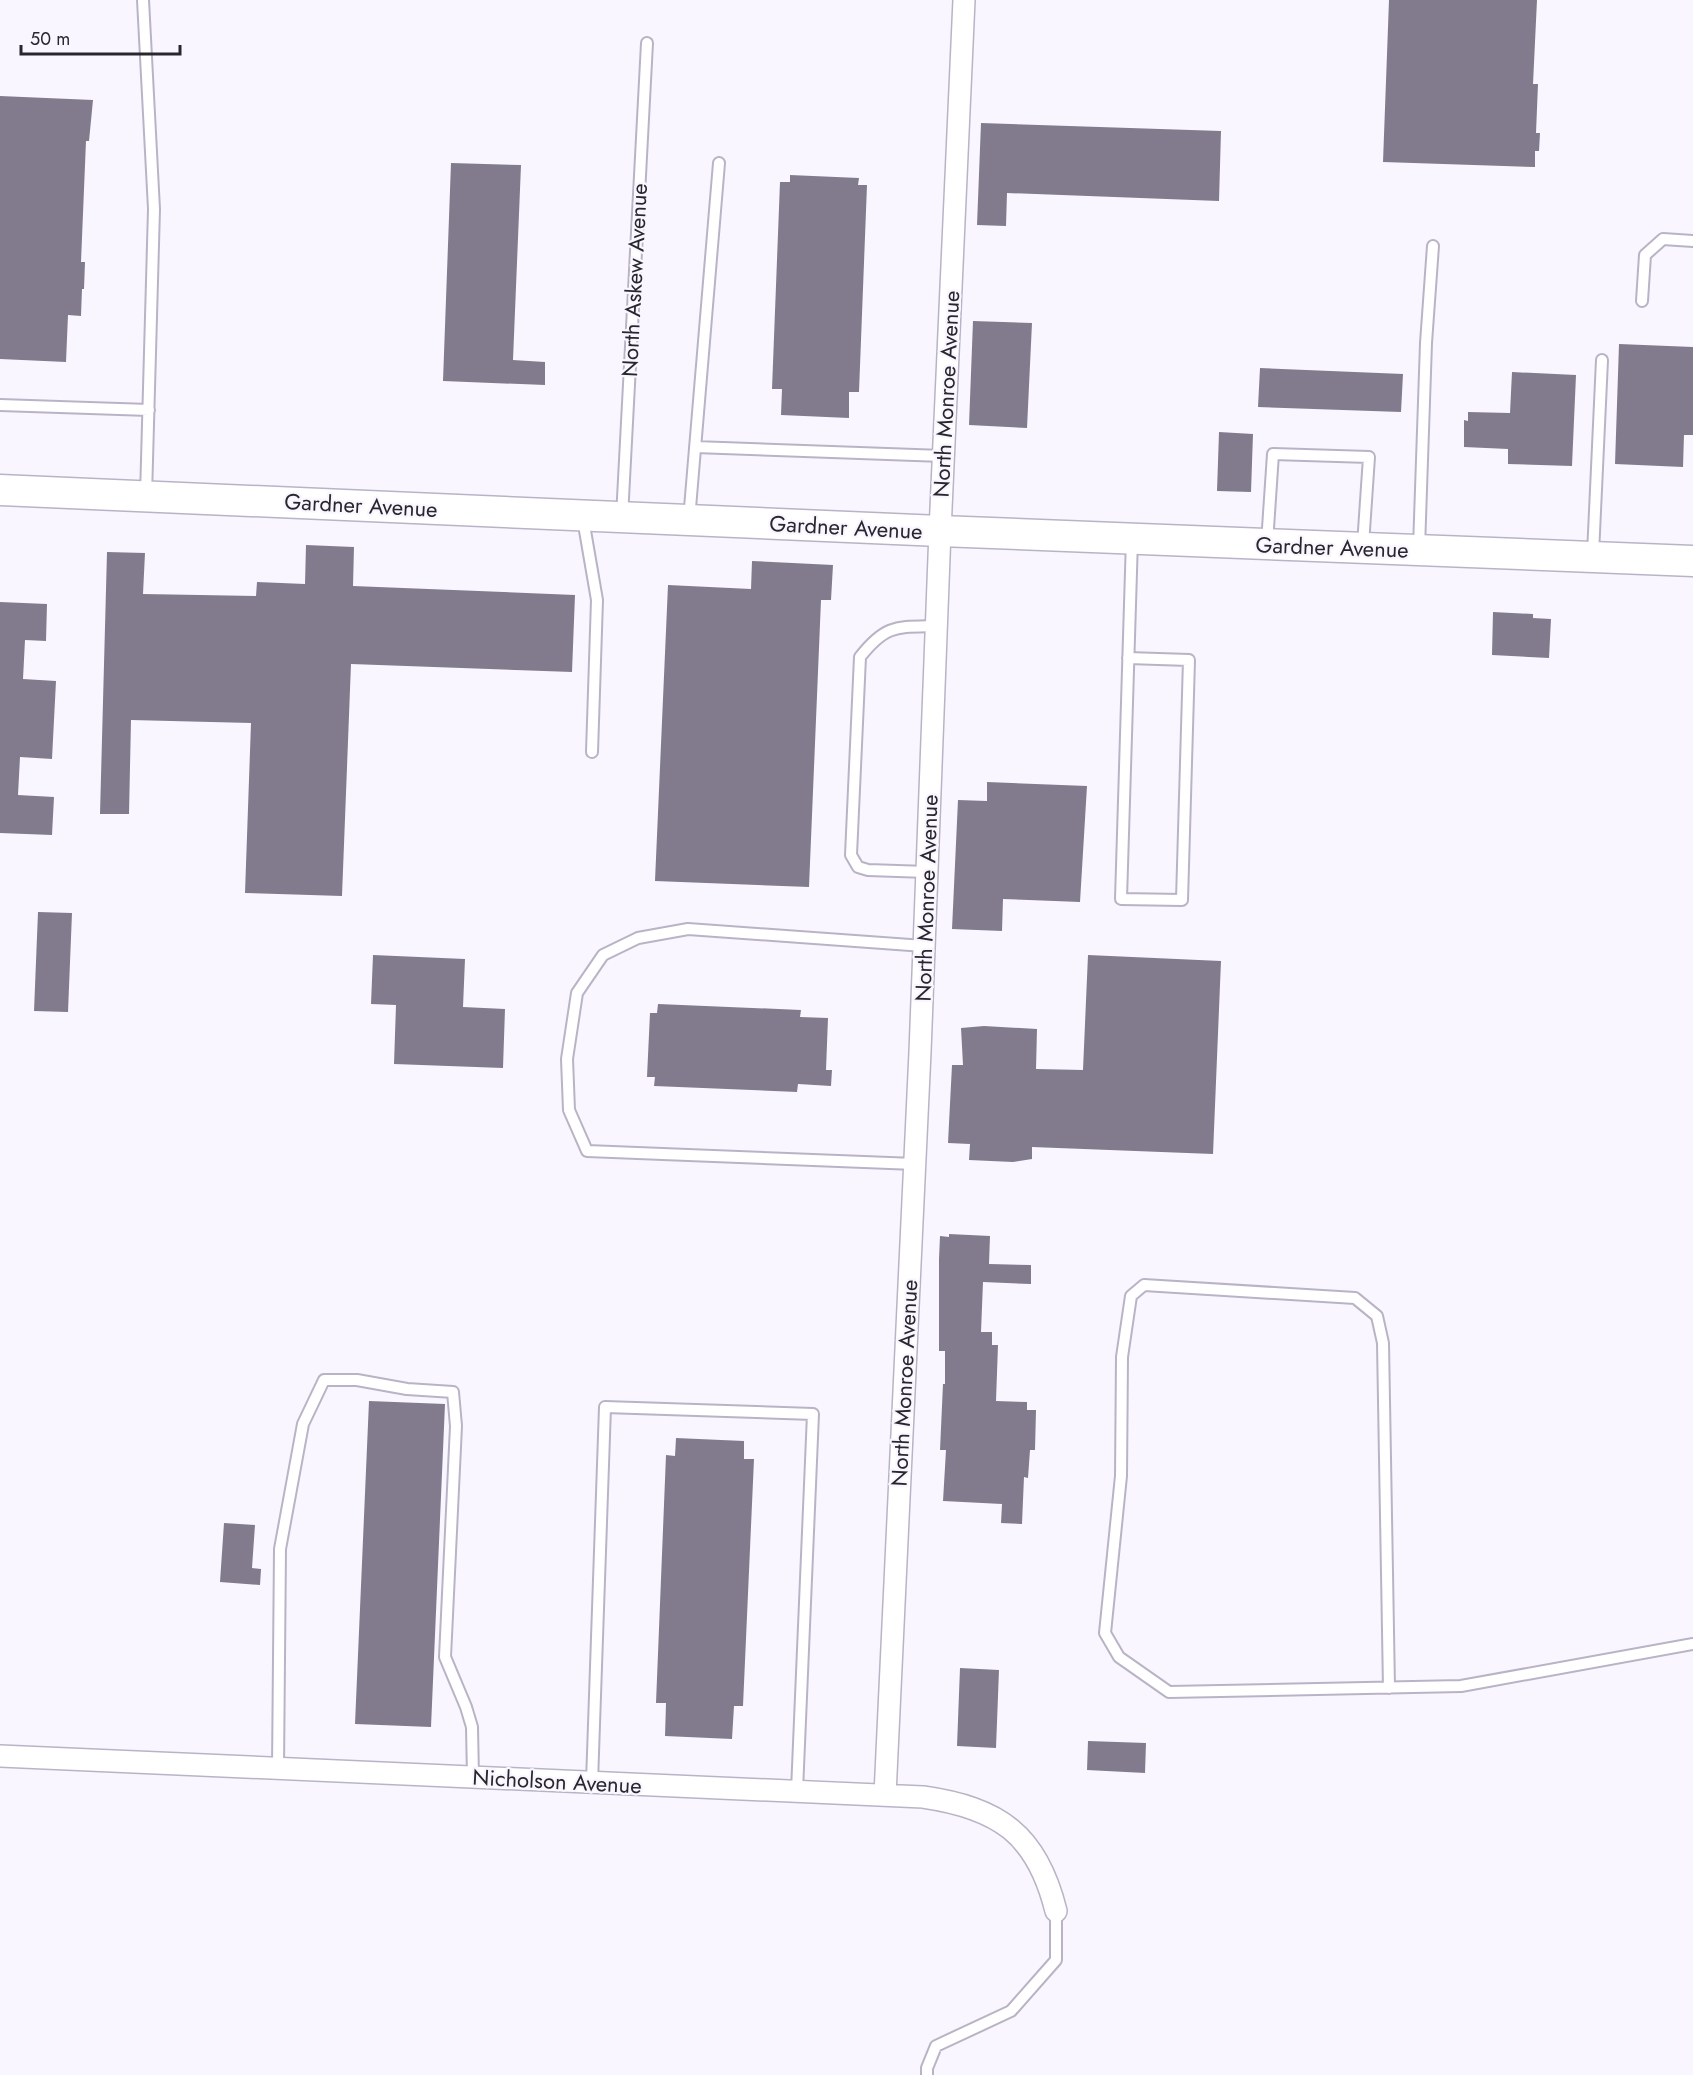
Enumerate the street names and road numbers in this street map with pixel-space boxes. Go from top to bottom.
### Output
street label: North Askew Avenue [613,182,655,378]
street label: North Monroe Avenue [925,290,967,498]
street label: Gardner Avenue [284,485,438,525]
street label: Gardner Avenue [769,507,923,547]
street label: Gardner Avenue [1255,528,1409,566]
street label: North Monroe Avenue [906,794,946,1002]
street label: North Monroe Avenue [883,1279,925,1487]
street label: Nicholson Avenue [472,1761,642,1801]

